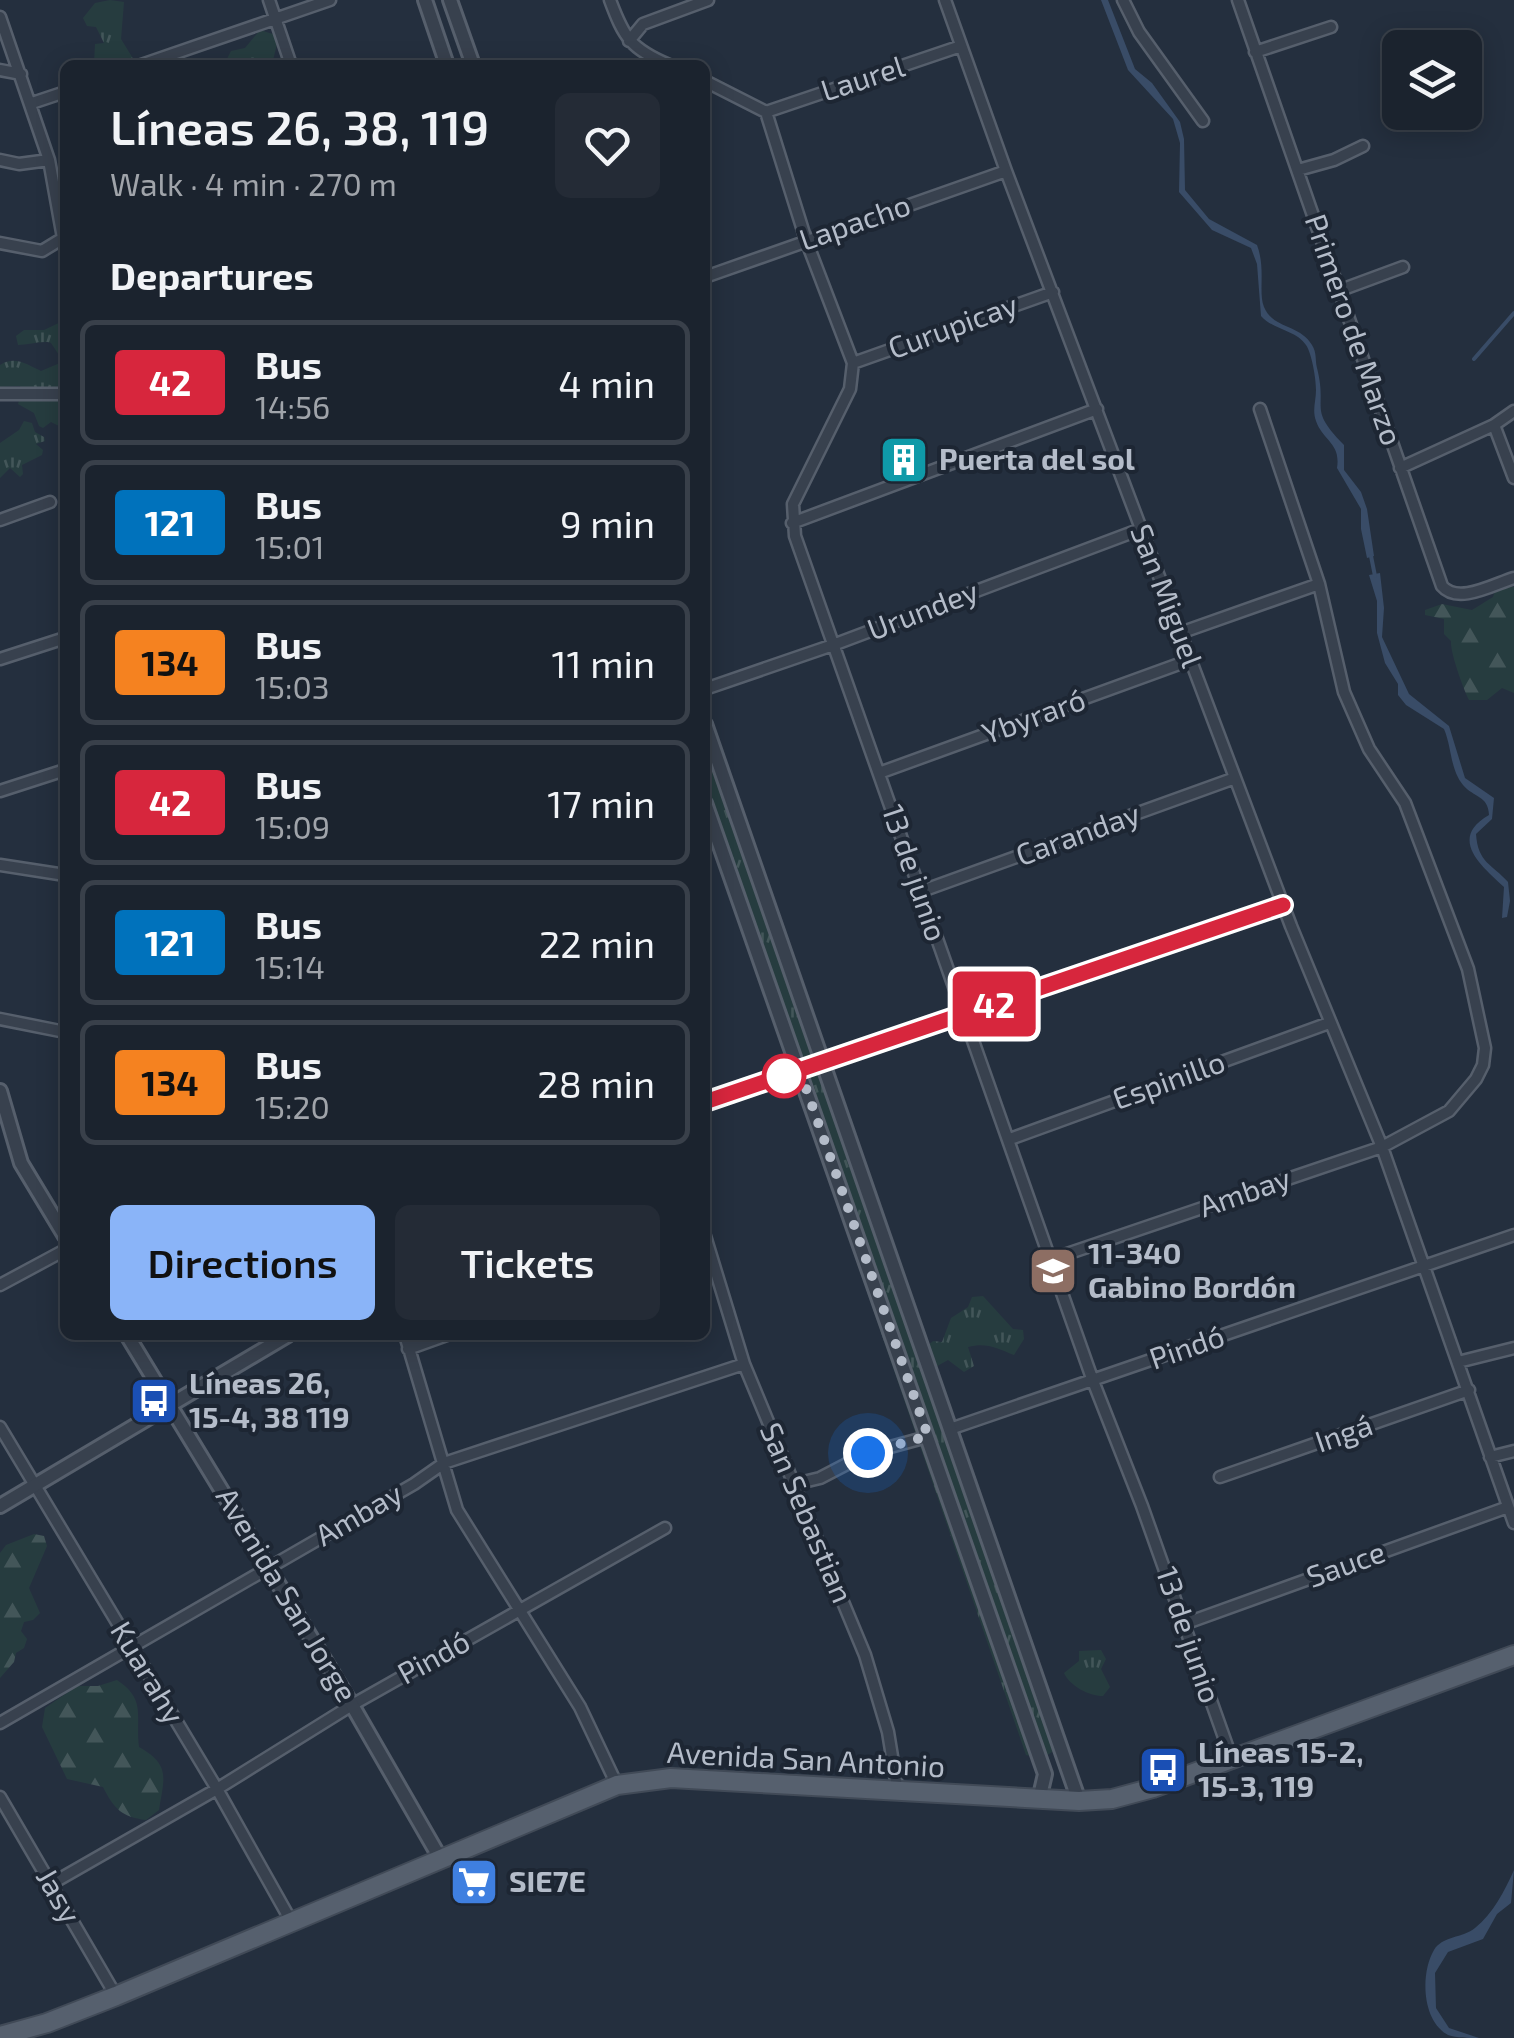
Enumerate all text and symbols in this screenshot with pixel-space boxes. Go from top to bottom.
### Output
map controls [1382,30,1482,130]
button: layers [1382,30,1482,130]
street label: Laurel [816,47,909,107]
button: heart [555,93,660,198]
text: Líneas 26, 38, 119 [110,97,489,155]
text: Walk · 4 min · 270 m [110,164,397,202]
street label: Lapacho [794,185,915,257]
street label: Primero de Marzo [1298,209,1411,450]
text: Departures [110,252,314,298]
street label: Curupicay [883,285,1022,365]
text: Bus [255,341,322,387]
text: 4 min [558,360,655,406]
text: 42 [149,361,191,403]
text: 14:56 [255,387,330,425]
building icon: Puerta del sol [878,434,930,486]
place label: Puerta del sol [939,440,1135,476]
text: Bus [255,481,322,527]
text: 9 min [560,500,655,546]
text: 121 [145,501,195,543]
street label: San Miguel [1124,519,1212,672]
text: 15:01 [255,527,324,565]
street label: Urundey [862,572,983,647]
text: Bus [255,621,322,667]
text: 11 min [551,640,655,686]
text: 134 [141,641,199,683]
text: 15:03 [255,667,330,705]
street label: Ybyraró [977,680,1090,750]
text: Bus [255,761,322,807]
text: 17 min [547,780,655,826]
text: 42 [149,781,191,823]
street label: Caranday [1011,794,1144,872]
street label: 13 de junio [876,799,956,945]
text: 15:09 [255,807,330,845]
text: Bus [255,901,322,947]
text: 22 min [539,920,655,966]
text: 121 [145,921,195,963]
text: 15:14 [255,947,325,985]
line badge: 42 [949,972,1039,1036]
text: 42 [973,983,1015,1025]
text: Bus [255,1041,322,1087]
street label: Espinillo [1107,1042,1229,1116]
unlabelled marker [763,1055,805,1097]
text: 28 min [537,1060,655,1106]
text: 134 [141,1061,199,1103]
text: 15:20 [255,1087,330,1125]
street label: Ambay [1194,1159,1295,1223]
button: Directions [110,1205,375,1320]
button: Tickets [395,1205,660,1320]
place label: 11-340 Gabino Bordón [1088,1234,1296,1304]
school or university icon: 11-340 Gabino Bordón [1027,1245,1079,1297]
street label: Pindó [1144,1317,1229,1376]
place label: Líneas 26, 15-4, 38 119 [189,1364,350,1434]
bus stop icon: Líneas 26, 15-4, 38 119 [128,1375,180,1427]
street label: Ingá [1310,1406,1377,1459]
street label: San Sebastian [754,1417,862,1608]
your location [843,1428,893,1478]
street label: Ambay [308,1474,408,1552]
street label: Avenida San Jorge [209,1480,366,1708]
street label: Sauce [1301,1532,1390,1594]
street label: 13 de junio [1150,1561,1230,1707]
street label: Kuarahy [104,1614,193,1730]
street label: Pindó [391,1622,475,1691]
street label: Avenida San Antonio [666,1733,946,1783]
place label: Líneas 15-2, 15-3, 119 [1198,1733,1363,1803]
bus stop icon: Líneas 15-2, 15-3, 119 [1137,1744,1189,1796]
supermarket icon: SIE7E [448,1856,500,1908]
street label: Jasy [30,1861,90,1929]
place label: SIE7E [509,1862,586,1898]

